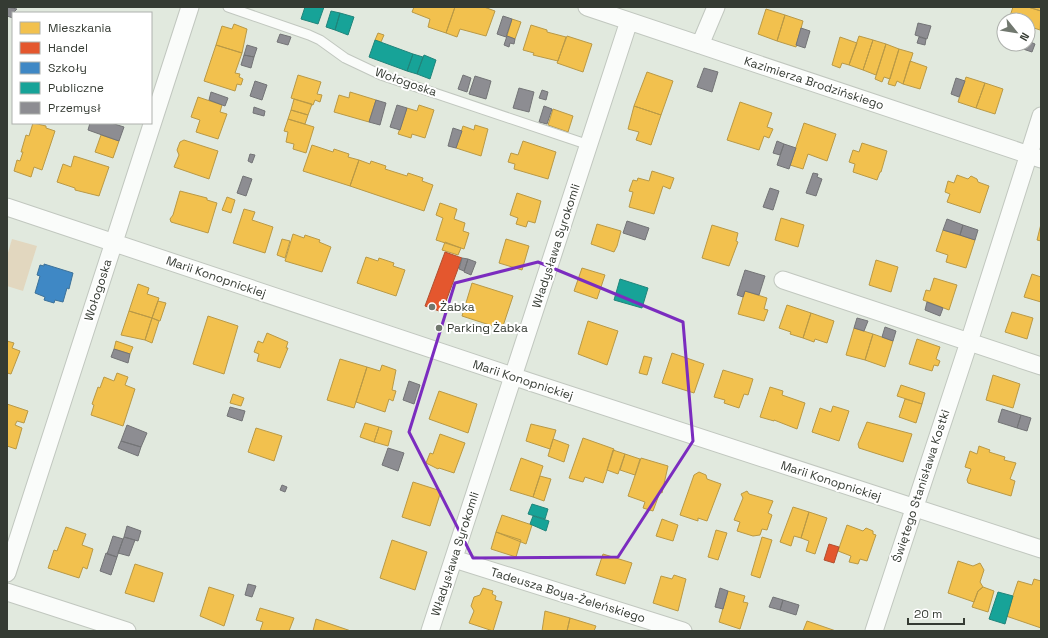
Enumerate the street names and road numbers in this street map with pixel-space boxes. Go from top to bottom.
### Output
street label: Kazimierza Brodzińskiego [742,53,886,113]
street label: Wołogoska [373,64,439,100]
street label: Władysława Syrokomli [528,182,584,310]
street label: Marii Konopnickiej [164,252,268,302]
street label: Wołogoska [80,257,116,323]
street label: Marii Konopnickiej [471,356,575,404]
street label: Świętego Stanisława Kostki [889,407,953,565]
street label: Marii Konopnickiej [779,457,883,505]
street label: Władysława Syrokomli [427,490,483,618]
street label: Tadeusza Boya-Żeleńskiego [489,564,647,626]

